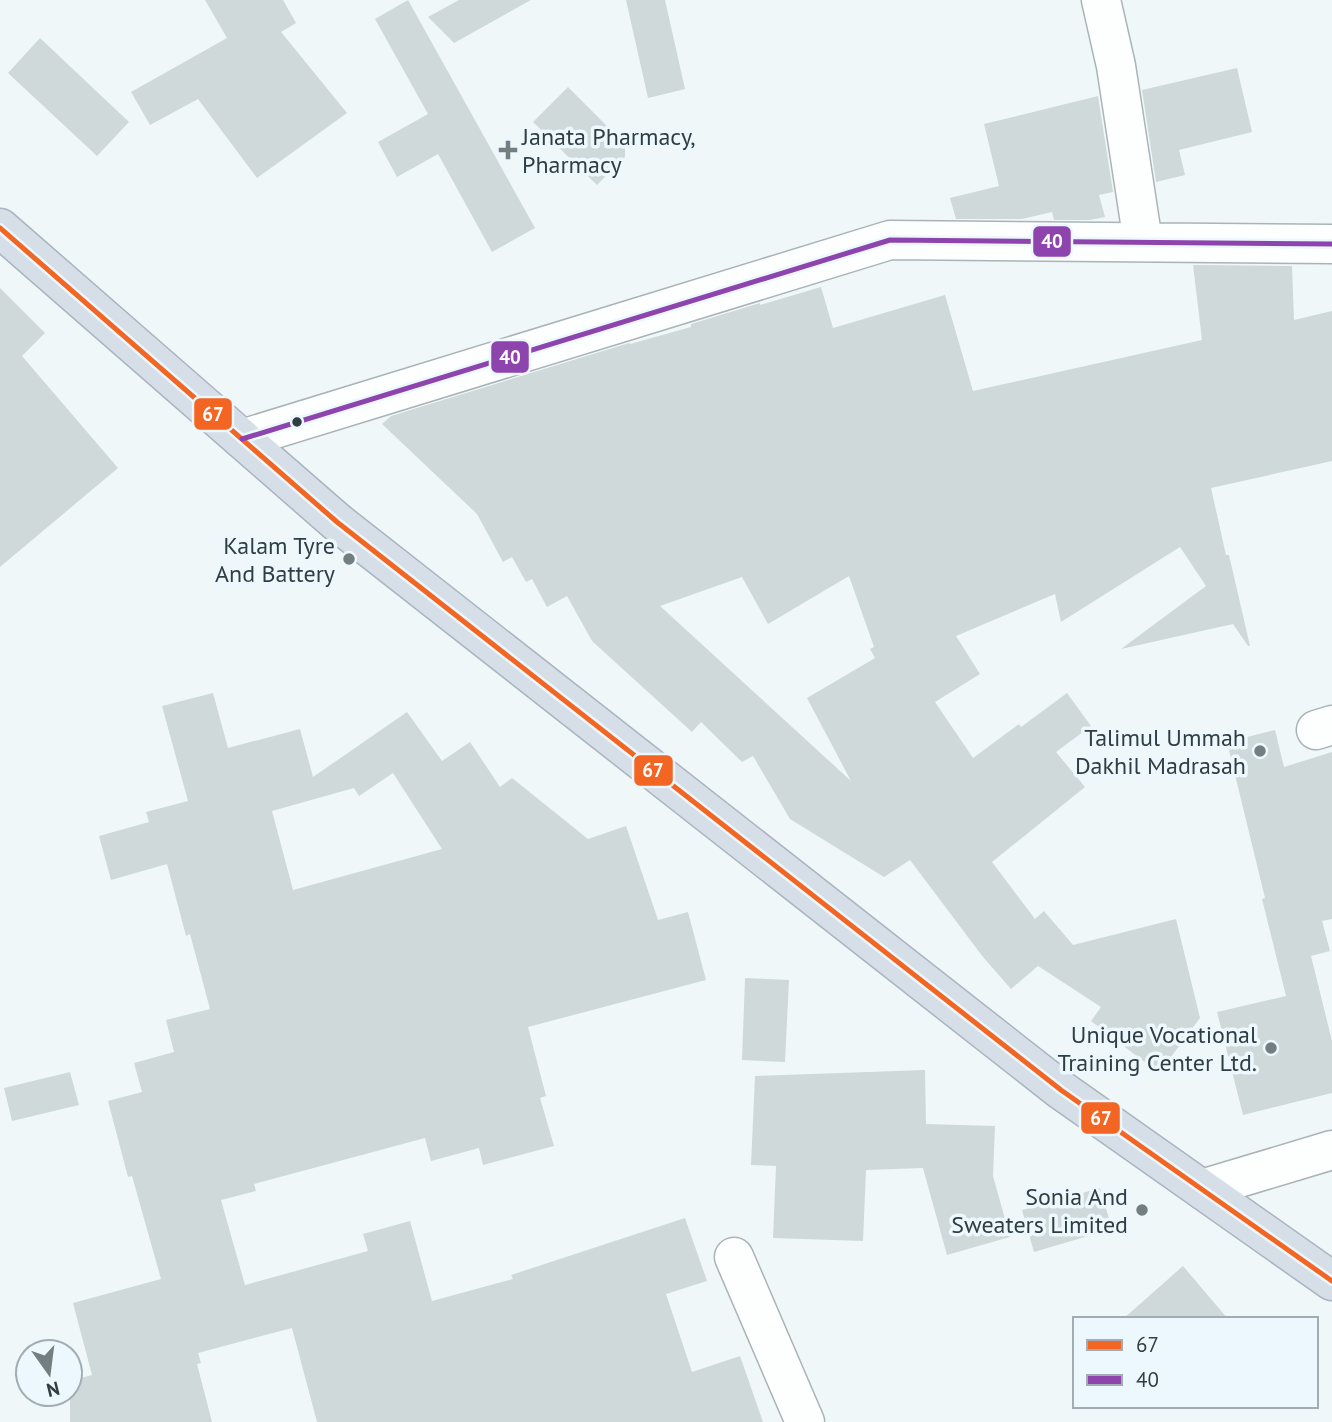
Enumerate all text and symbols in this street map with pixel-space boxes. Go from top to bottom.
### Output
place label: Janata Pharmacy, Pharmacy [521,121,696,180]
marker: Janata Pharmacy, Pharmacy [500,142,516,158]
line badge: 40 [1032,225,1072,258]
text: 40 [1041,229,1063,253]
line badge: 40 [490,340,530,374]
text: 40 [499,345,521,369]
line badge: 67 [193,397,233,431]
text: 67 [202,402,224,426]
unlabelled marker [290,415,304,429]
place label: Kalam Tyre And Battery [215,530,335,589]
marker: Kalam Tyre And Battery [341,551,357,567]
place label: Talimul Ummah Dakhil Madrasah [1075,722,1246,781]
marker: Talimul Ummah Dakhil Madrasah [1252,743,1268,759]
line badge: 67 [633,754,674,787]
text: 67 [642,758,664,782]
place label: Unique Vocational Training Center Ltd. [1057,1019,1257,1078]
marker: Unique Vocational Training Center Ltd. [1263,1040,1279,1056]
line badge: 67 [1080,1101,1121,1135]
text: 67 [1090,1106,1112,1130]
place label: Sonia And Sweaters Limited [951,1181,1128,1240]
marker: Sonia And Sweaters Limited [1134,1202,1150,1218]
legend [1073,1317,1318,1408]
text: 67 [1136,1331,1159,1358]
north arrow [14,1338,84,1408]
text: 40 [1136,1366,1159,1393]
text: N [44,1376,62,1403]

